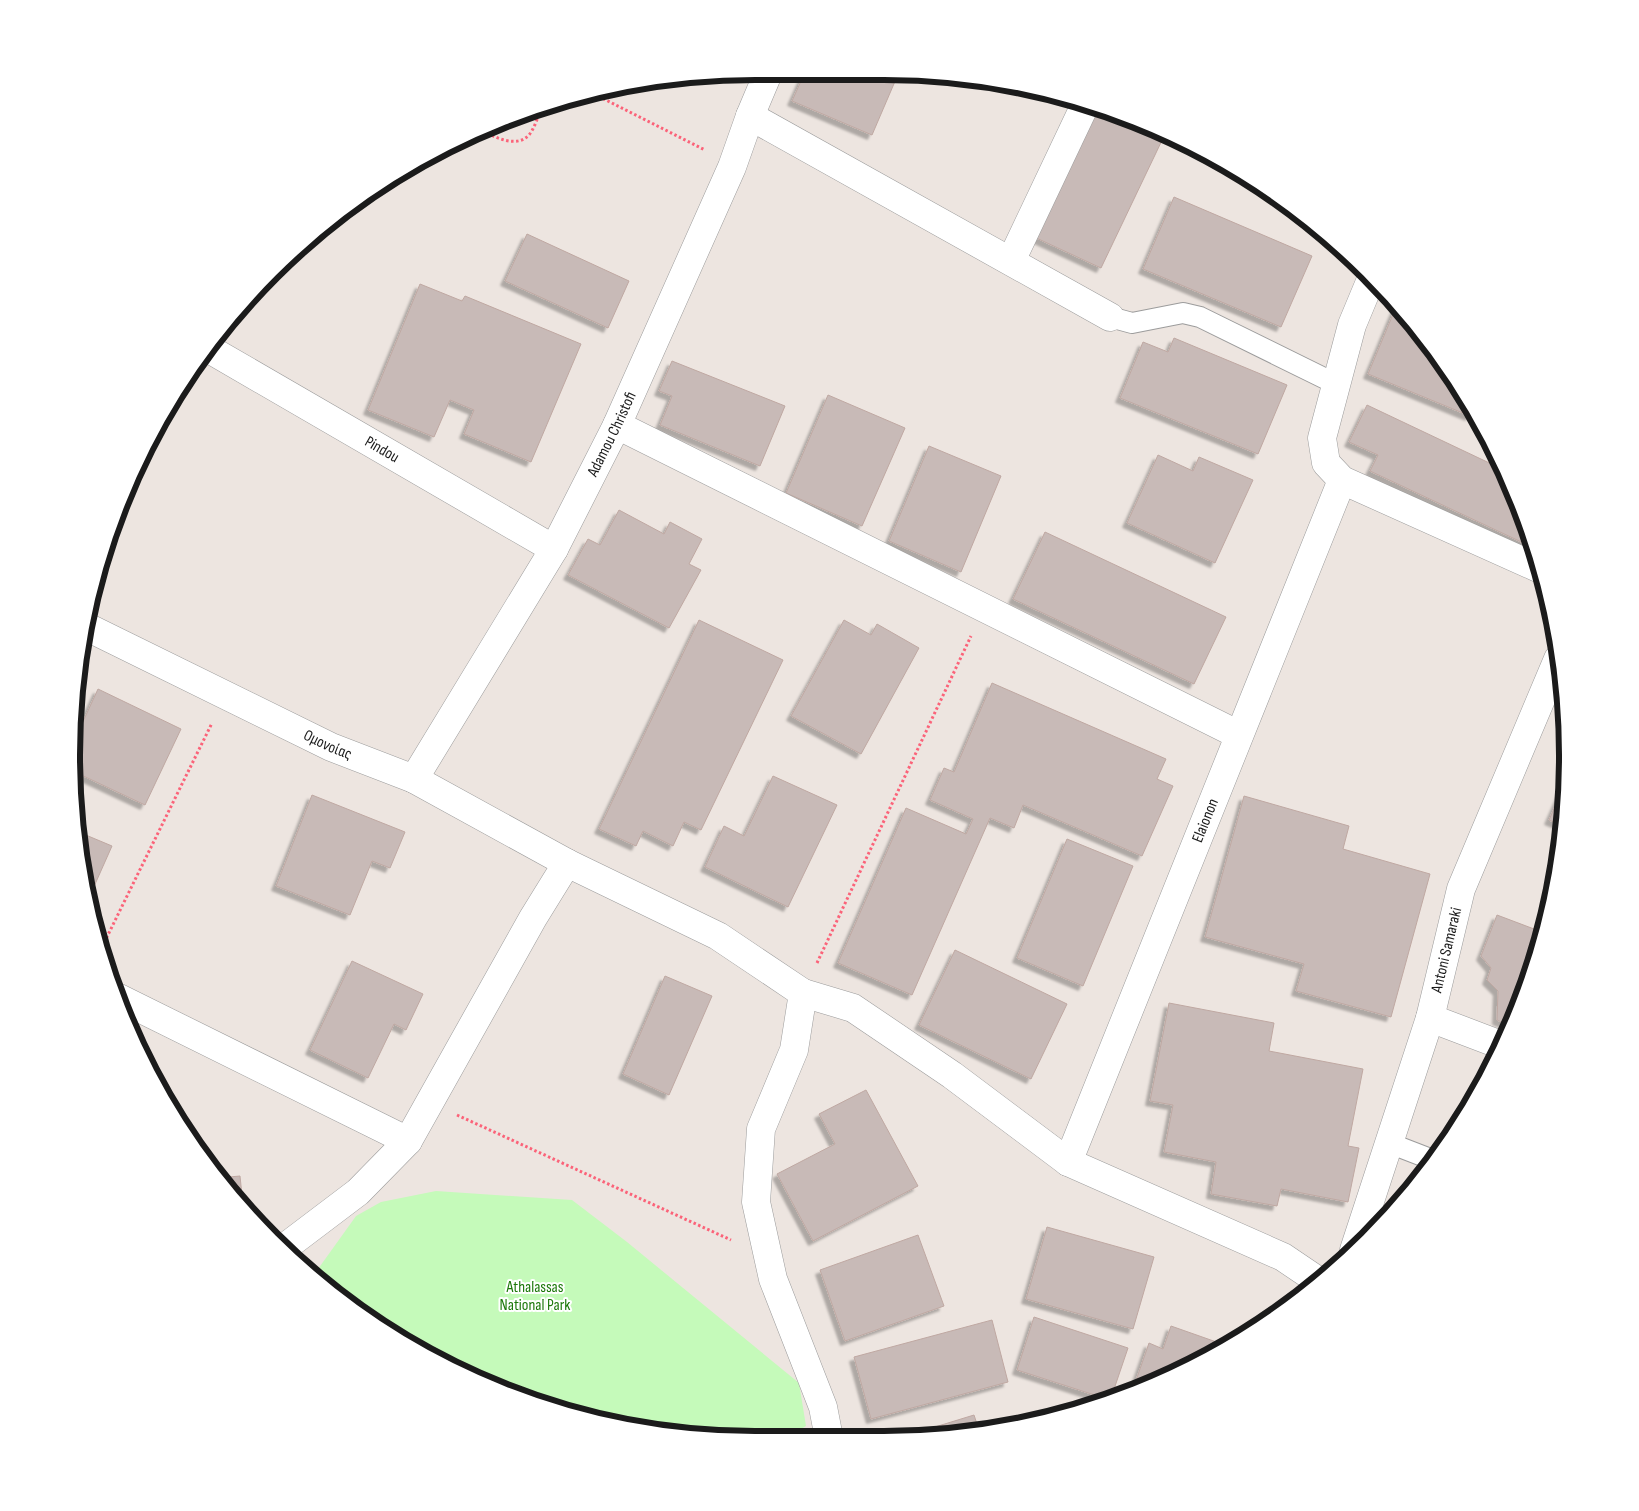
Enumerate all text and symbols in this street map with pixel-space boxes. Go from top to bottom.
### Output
street label: Adamou Christofi [583,389,640,480]
street label: Pindou [361,432,403,467]
street label: Ομονοίας [300,726,355,764]
street label: Elaionon [1188,796,1223,845]
street label: Antoni Samaraki [1427,906,1466,996]
park label: Athalassas National Park [500,1278,570,1315]

